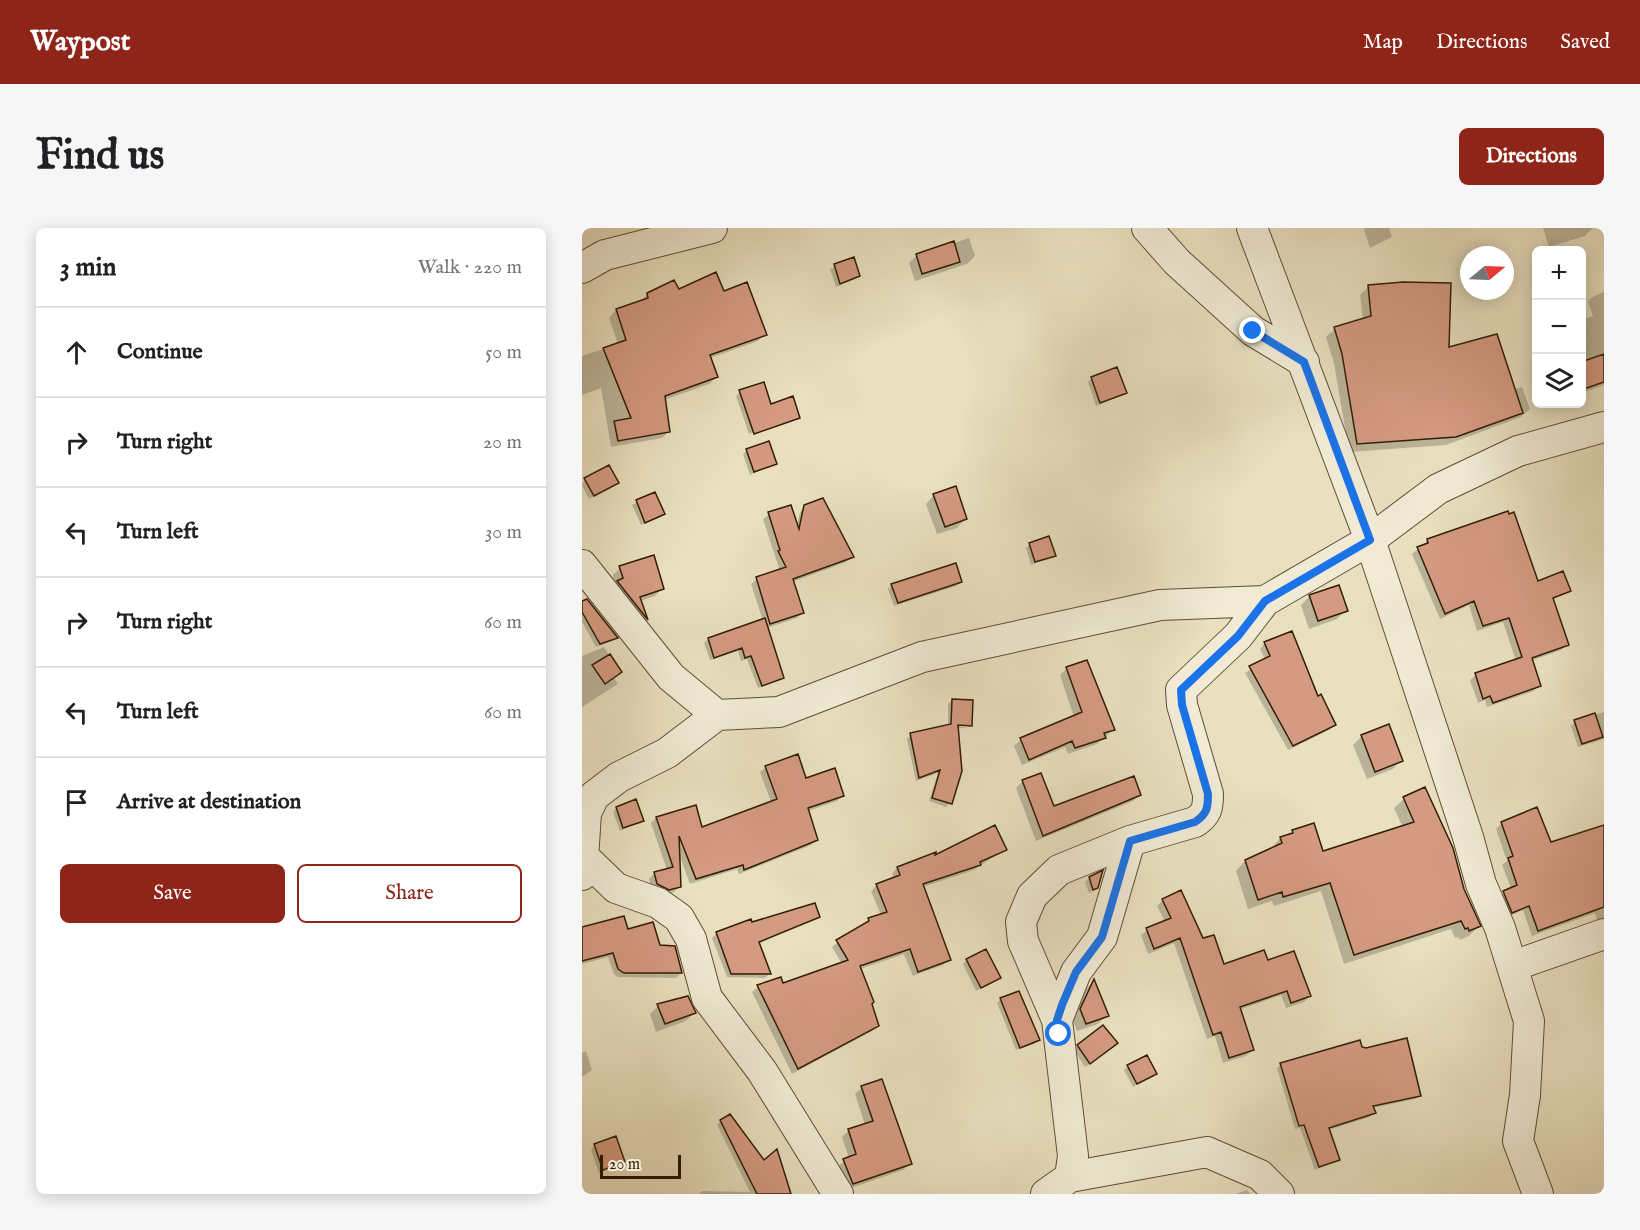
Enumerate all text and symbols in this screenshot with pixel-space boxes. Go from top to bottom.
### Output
text: Waypost [30,25,130,60]
text: Map [1363,29,1403,56]
text: Directions [1436,29,1527,56]
text: Saved [1560,29,1610,56]
button: Directions [1459,128,1604,185]
text: Find us [36,130,164,183]
north arrow [1460,246,1514,300]
map controls [1532,246,1586,408]
button: + [1532,246,1586,300]
text: 3 min [60,251,116,284]
text: Walk · 220 m [418,255,522,280]
button: − [1532,300,1586,354]
route end [1239,317,1265,343]
icon: ahead [60,336,93,369]
text: Continue [117,338,203,366]
text: 50 m [485,340,522,365]
button: layers [1532,354,1586,408]
icon: right [60,426,93,459]
text: Turn right [117,428,212,456]
text: 20 m [483,430,522,455]
icon: left [60,516,93,549]
text: Turn left [117,518,199,546]
text: 30 m [485,520,522,545]
icon: right [60,606,93,639]
text: Turn right [117,608,212,636]
text: 60 m [484,610,522,635]
icon: left [60,696,93,729]
text: Turn left [117,698,199,726]
text: 60 m [484,700,522,725]
icon: arrive [60,786,93,819]
text: Arrive at destination [117,788,301,816]
button: Save [60,864,285,923]
button: Share [297,864,522,923]
route start [1045,1020,1071,1046]
scale bar [600,1152,681,1180]
text: 20 m [609,1155,640,1175]

